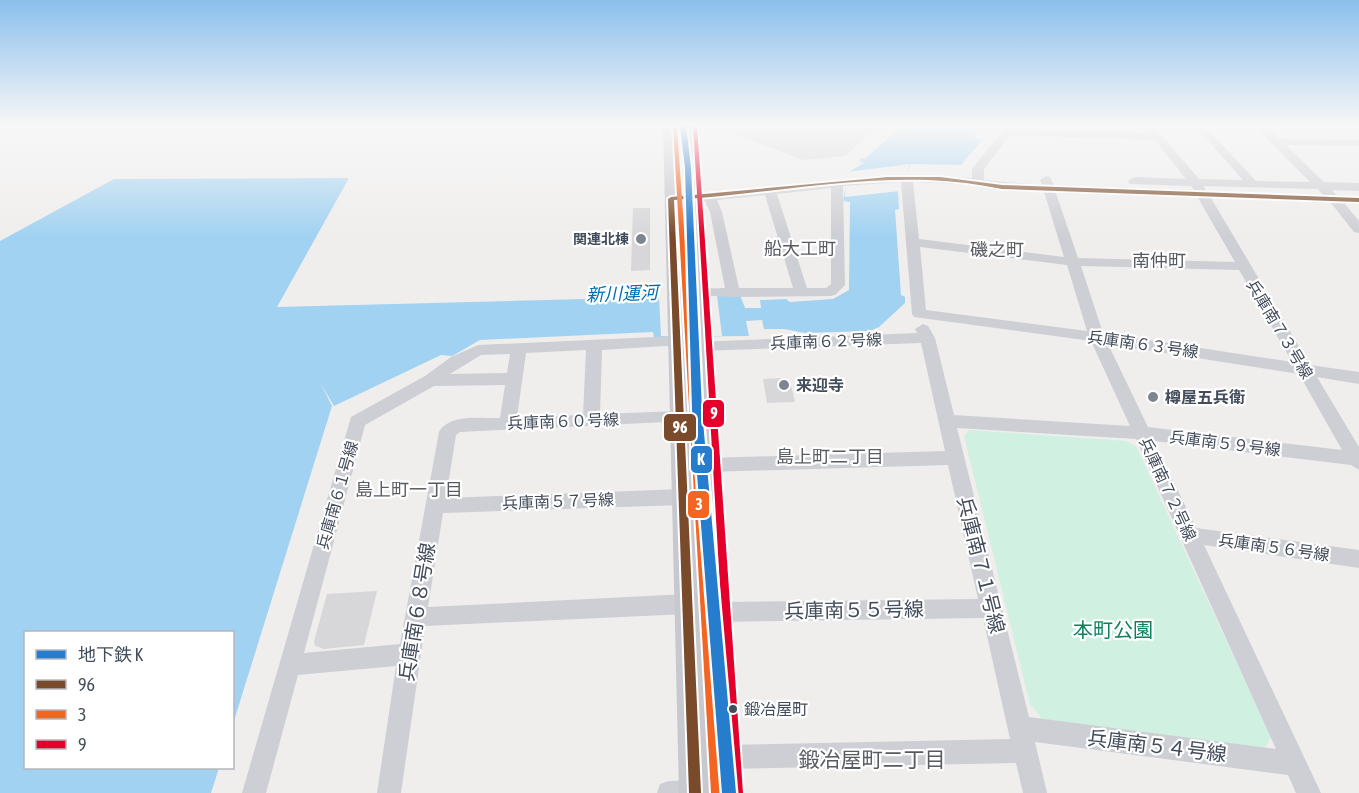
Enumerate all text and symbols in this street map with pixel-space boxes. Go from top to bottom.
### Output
place label: 関連北棟 [573,231,629,247]
marker: 関連北棟 [634,232,648,246]
district label: 船大工町 [764,238,836,259]
district label: 磯之町 [970,239,1024,260]
district label: 南仲町 [1132,250,1186,271]
street label: 兵庫南７３号線 [1243,276,1317,382]
water label: 新川運河 [586,282,661,305]
street label: 兵庫南６３号線 [1086,327,1200,361]
street label: 兵庫南６２号線 [770,330,882,352]
place label: 来迎寺 [796,376,844,394]
marker: 来迎寺 [777,378,791,392]
place label: 樽屋五兵衛 [1165,388,1245,406]
marker: 樽屋五兵衛 [1146,390,1160,404]
line badge: 9 [702,399,725,428]
text: 9 [710,404,718,422]
street label: 兵庫南６０号線 [507,410,619,432]
line badge: 96 [663,413,697,442]
text: 96 [672,418,688,436]
street label: 兵庫南５９号線 [1168,427,1282,459]
street label: 兵庫南７２号線 [1136,434,1200,544]
street label: 兵庫南６１号線 [313,439,361,551]
line badge: K [690,445,713,474]
district label: 島上町二丁目 [776,446,884,467]
text: K [697,450,705,468]
district label: 島上町一丁目 [355,479,463,500]
street label: 兵庫南５７号線 [502,490,614,512]
line badge: 3 [687,490,710,519]
street label: 兵庫南７１号線 [953,494,1010,636]
text: 3 [695,495,703,513]
street label: 兵庫南５６号線 [1217,530,1331,564]
street label: 兵庫南６８号線 [394,541,439,683]
street label: 兵庫南５５号線 [784,597,924,622]
park label: 本町公園 [1073,618,1153,641]
legend [24,631,234,769]
text: 地下鉄 K [78,644,143,665]
text: 96 [78,674,95,695]
place label: 鍛冶屋町 [744,700,808,718]
marker: 鍛冶屋町 [727,703,739,715]
text: 3 [78,704,86,725]
street label: 兵庫南５４号線 [1086,726,1228,765]
text: 9 [78,734,86,755]
district label: 鍛冶屋町二丁目 [799,747,946,771]

